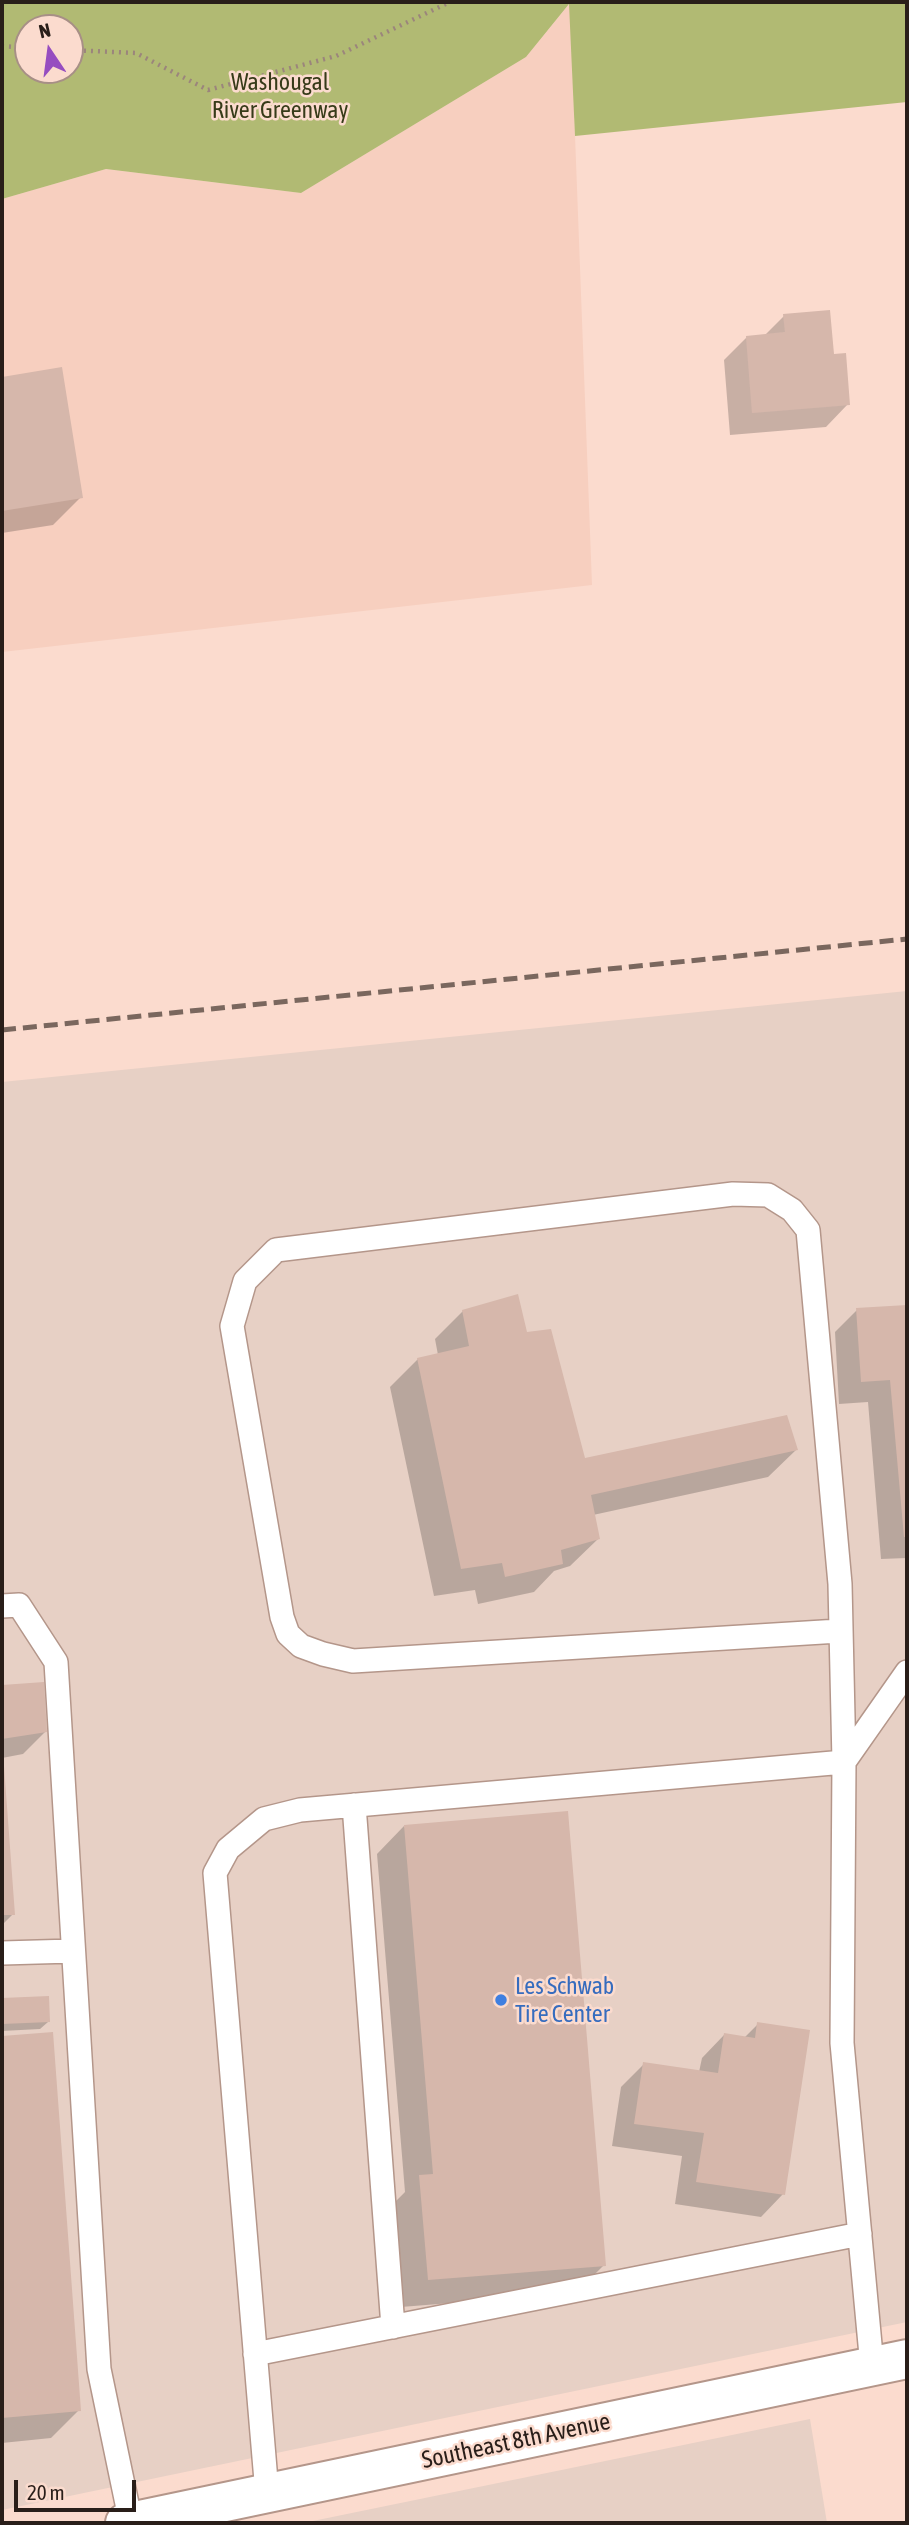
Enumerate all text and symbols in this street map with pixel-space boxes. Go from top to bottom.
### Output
north arrow [14,14,84,84]
text: N [37,19,53,42]
park label: Washougal River Greenway [212,68,348,124]
place label: Les Schwab Tire Center [515,1972,614,2028]
marker: Les Schwab Tire Center [493,1992,509,2008]
street label: Southeast 8th Avenue [419,2407,613,2475]
scale bar [18,2466,140,2510]
text: 20 m [27,2480,65,2504]

